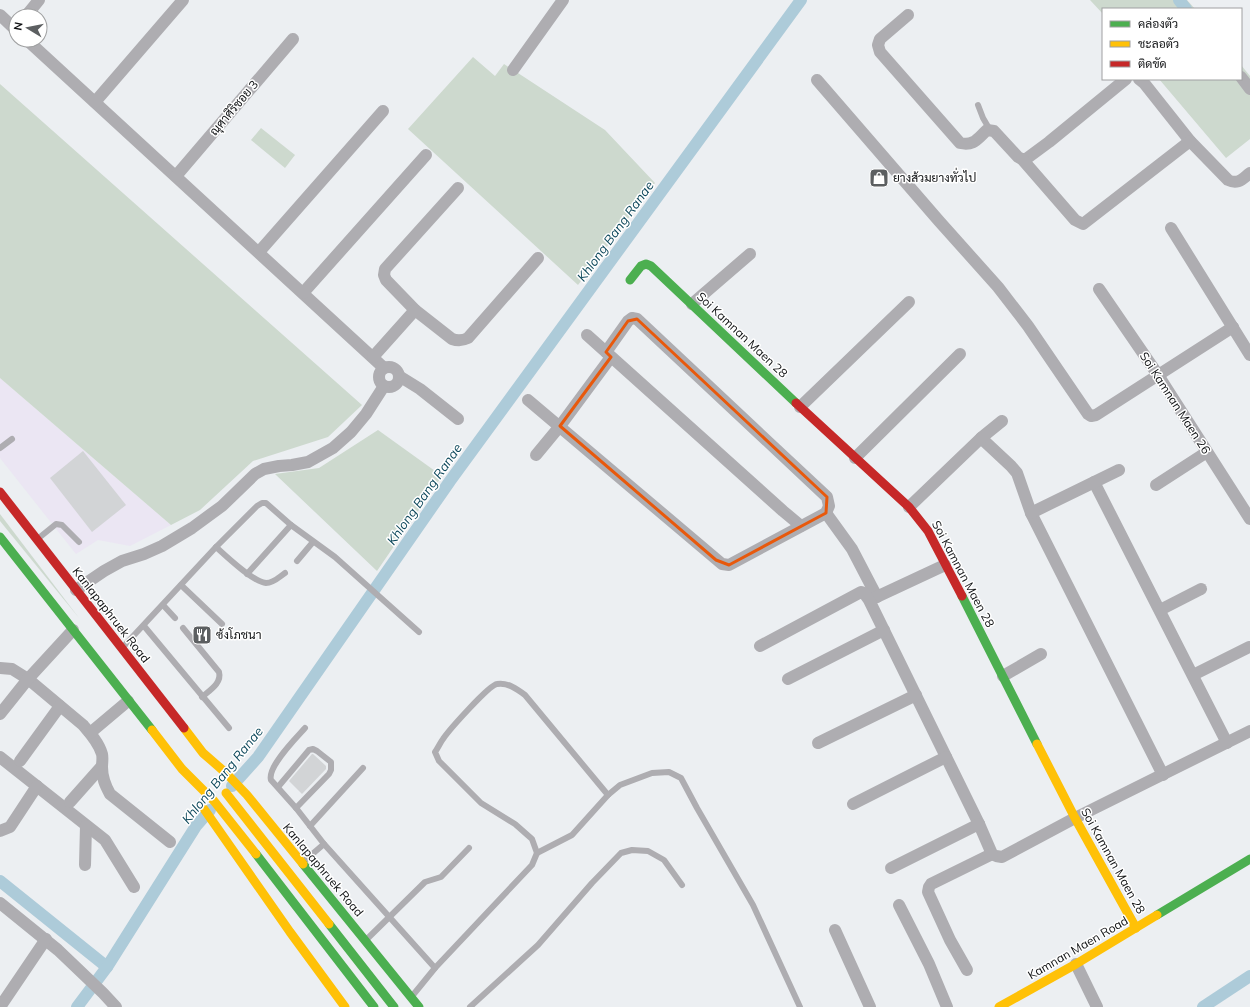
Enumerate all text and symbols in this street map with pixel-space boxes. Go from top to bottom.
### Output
north arrow [8,8,48,48]
legend [1102,8,1242,80]
text: คล่องตัว [1138,16,1178,31]
text: N [11,21,26,32]
text: ชะลอตัว [1138,36,1179,51]
text: ติดขัด [1138,56,1167,71]
street label: ณุศาศิริซอย 3 [206,77,263,140]
shop icon: ยางส้วมยางทั่วไป [868,167,890,189]
place label: ยางส้วมยางทั่วไป [893,167,976,185]
water label: Khlong Bang Ranae [573,178,657,284]
street label: Soi Kamnan Maen 28 [694,289,791,381]
street label: Soi Kamnan Maen 26 [1137,349,1214,457]
water label: Khlong Bang Ranae [383,440,465,548]
street label: Soi Kamnan Maen 28 [929,518,998,630]
street label: Kanlapaphruek Road [69,564,153,665]
restaurant icon: ซ้งโภชนา [191,624,213,646]
place label: ซ้งโภชนา [216,627,262,642]
water label: Khlong Bang Ranae [178,723,266,827]
street label: Soi Kamnan Maen 28 [1078,805,1149,916]
street label: Kanlapaphruek Road [280,820,367,919]
street label: Kamnan Maen Road [1025,913,1131,982]

